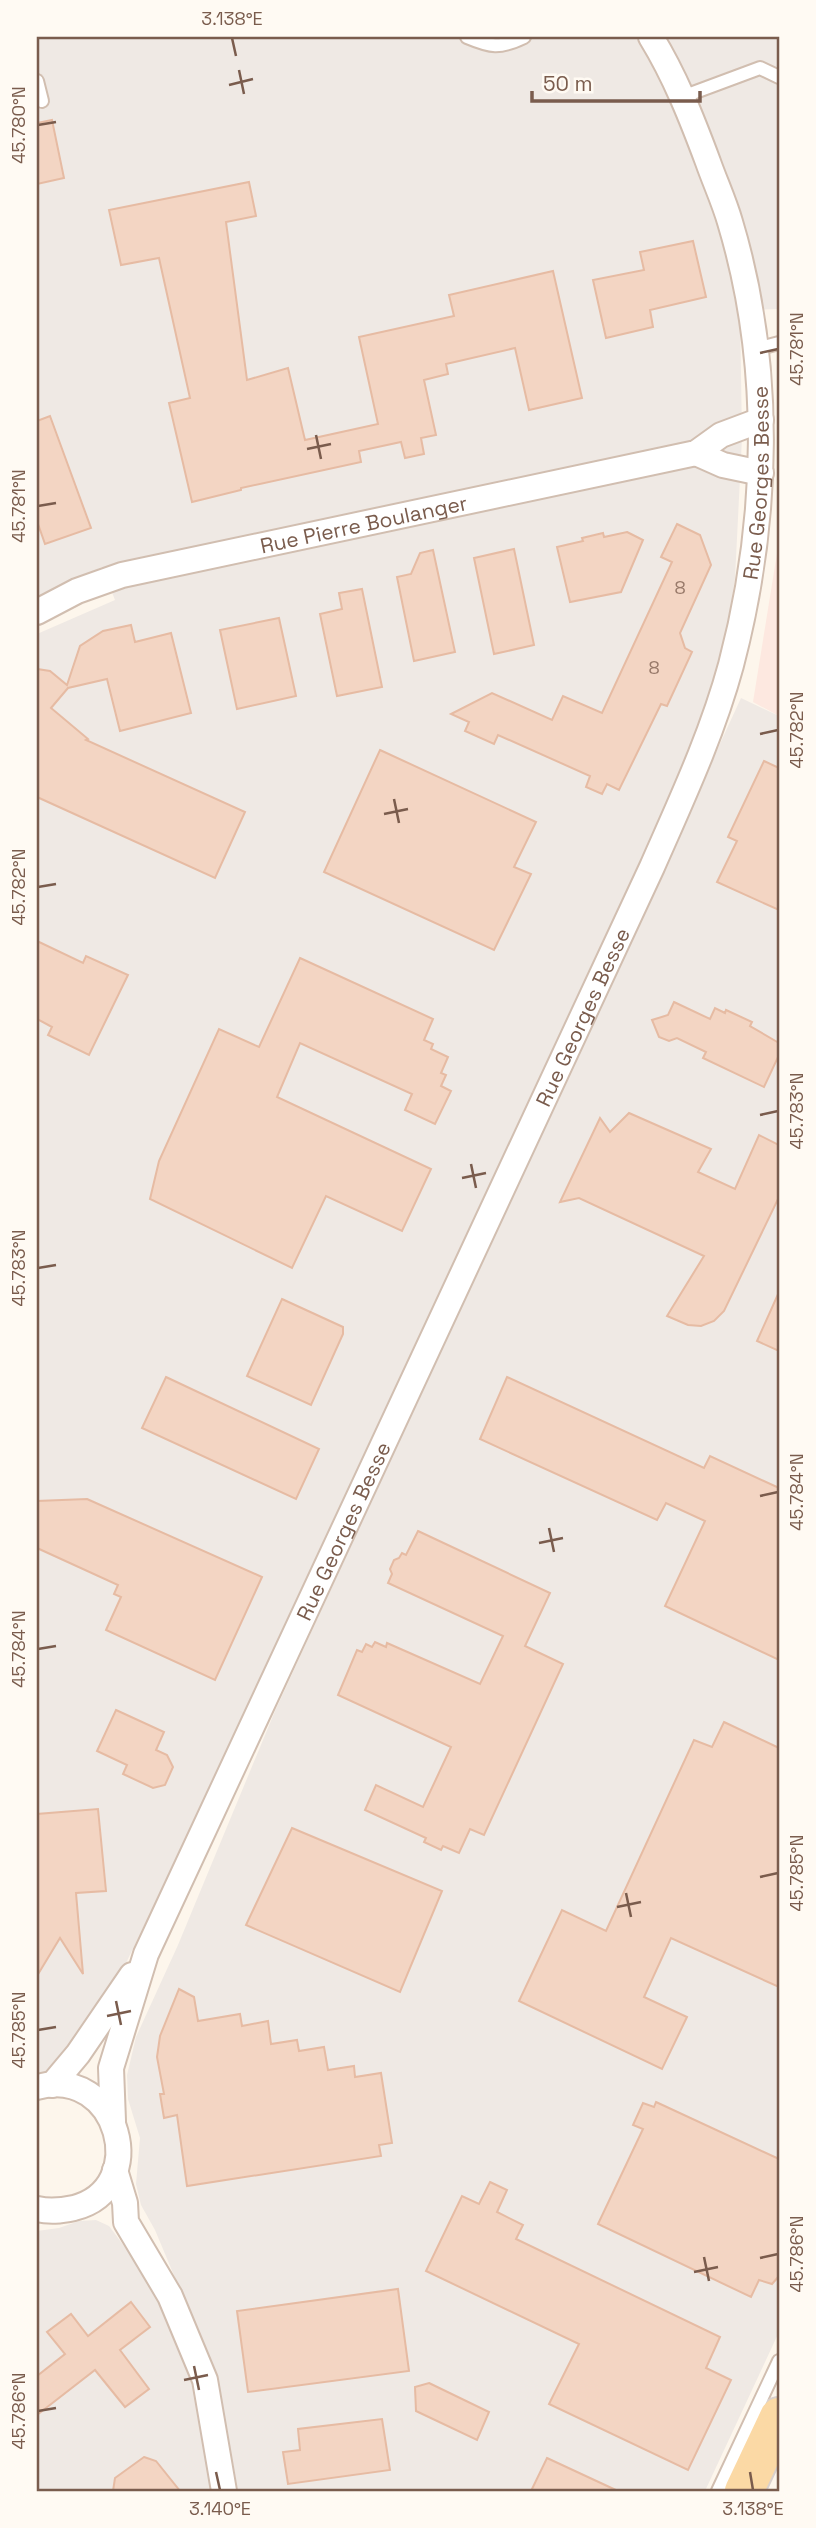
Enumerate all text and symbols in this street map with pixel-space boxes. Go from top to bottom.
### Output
text: 3.138°E [201,7,263,30]
scale bar [532,60,700,104]
text: 50 m [543,70,593,97]
text: 45.780°N [7,86,30,164]
text: 45.781°N [785,312,808,386]
street label: Rue Georges Besse [736,385,774,582]
text: 45.781°N [7,469,30,543]
street label: Rue Pierre Boulanger [258,488,470,559]
house number: 8 [674,576,686,599]
house number: 8 [648,656,660,679]
text: 45.782°N [785,692,808,768]
text: 45.782°N [7,849,30,925]
street label: Rue Georges Besse [529,923,635,1111]
text: 45.783°N [785,1073,808,1149]
text: 45.783°N [7,1230,30,1306]
street label: Rue Georges Besse [290,1437,396,1625]
text: 45.784°N [785,1453,808,1531]
text: 45.784°N [7,1610,30,1688]
text: 45.785°N [785,1835,808,1911]
text: 45.785°N [7,1992,30,2068]
text: 45.786°N [785,2215,808,2293]
text: 45.786°N [7,2372,30,2450]
text: 3.140°E [189,2497,251,2520]
text: 3.138°E [722,2497,784,2520]

